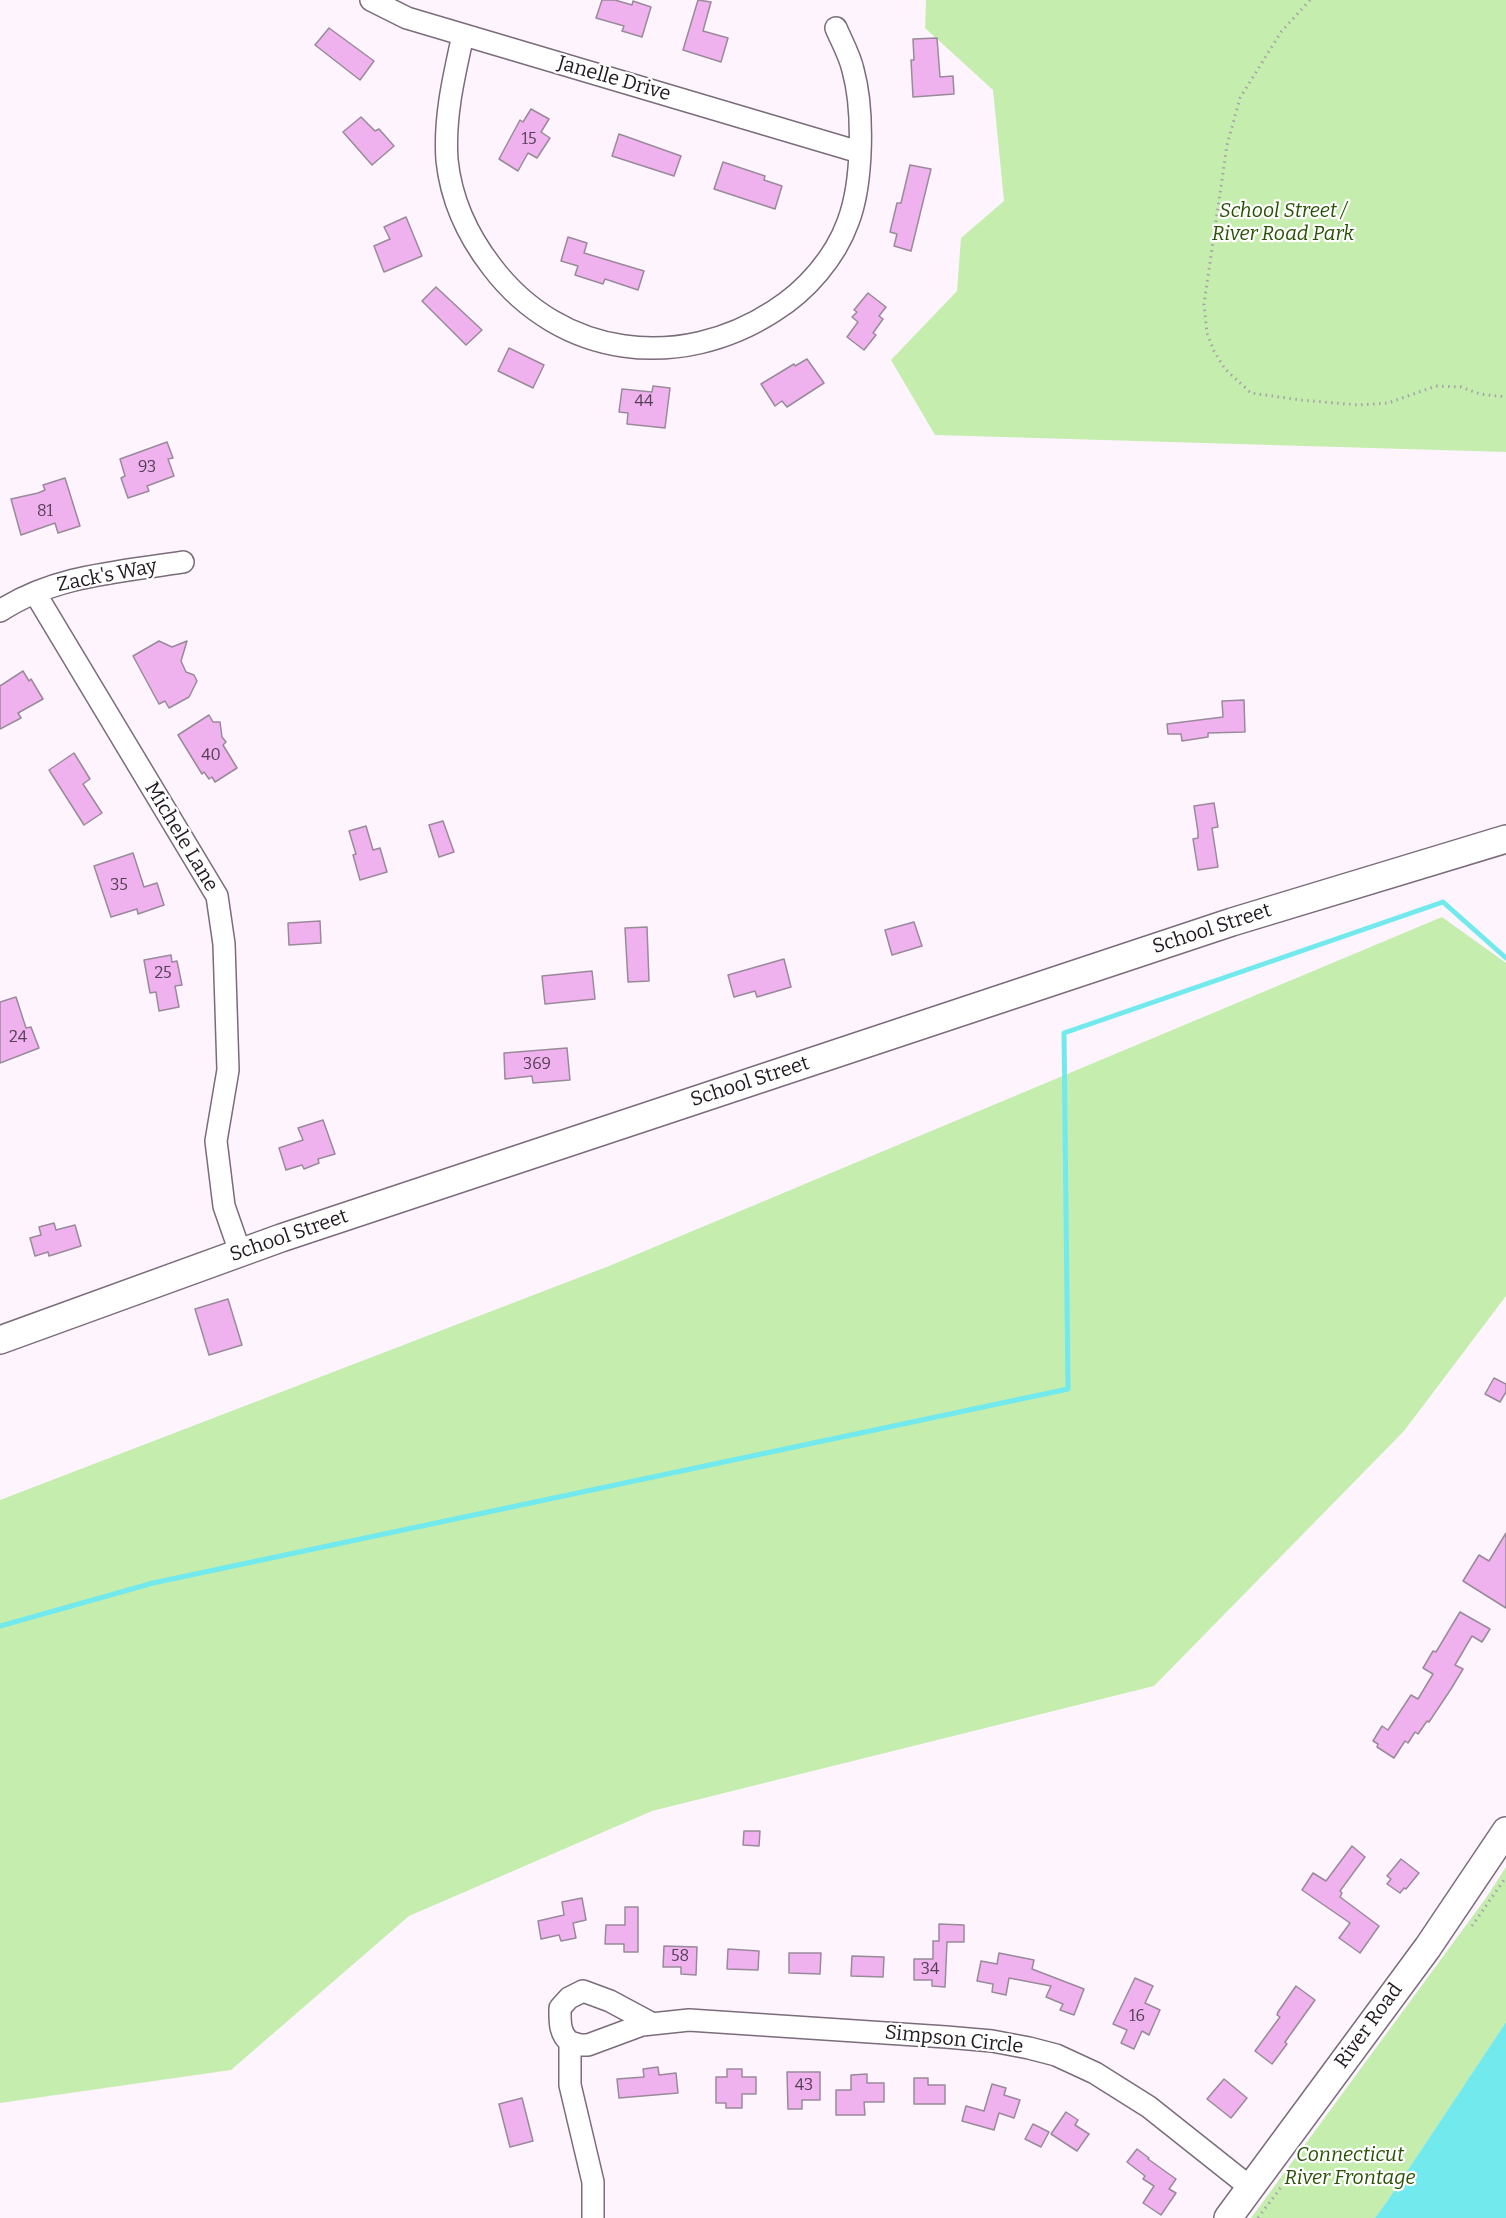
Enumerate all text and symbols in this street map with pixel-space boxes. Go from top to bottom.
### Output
street label: Janelle Drive [555,51,673,107]
house number: 15 [521,130,537,150]
park label: School Street / River Road Park [1212,199,1354,246]
house number: 44 [635,392,653,412]
house number: 93 [138,458,156,478]
house number: 81 [37,502,53,522]
street label: Zack's Way [55,555,159,597]
house number: 40 [201,746,221,766]
street label: Michele Lane [139,778,223,896]
house number: 35 [110,876,128,896]
street label: School Street [1150,899,1274,959]
house number: 25 [154,964,172,984]
house number: 24 [9,1028,27,1048]
street label: School Street [688,1052,812,1112]
house number: 369 [523,1055,551,1075]
street label: School Street [227,1205,351,1267]
house number: 58 [671,1947,689,1967]
house number: 34 [921,1960,939,1980]
street label: River Road [1330,1979,1408,2073]
house number: 16 [1129,2007,1145,2027]
street label: Simpson Circle [883,2021,1025,2059]
house number: 43 [795,2076,813,2096]
park label: Connecticut River Frontage [1284,2143,1416,2190]

